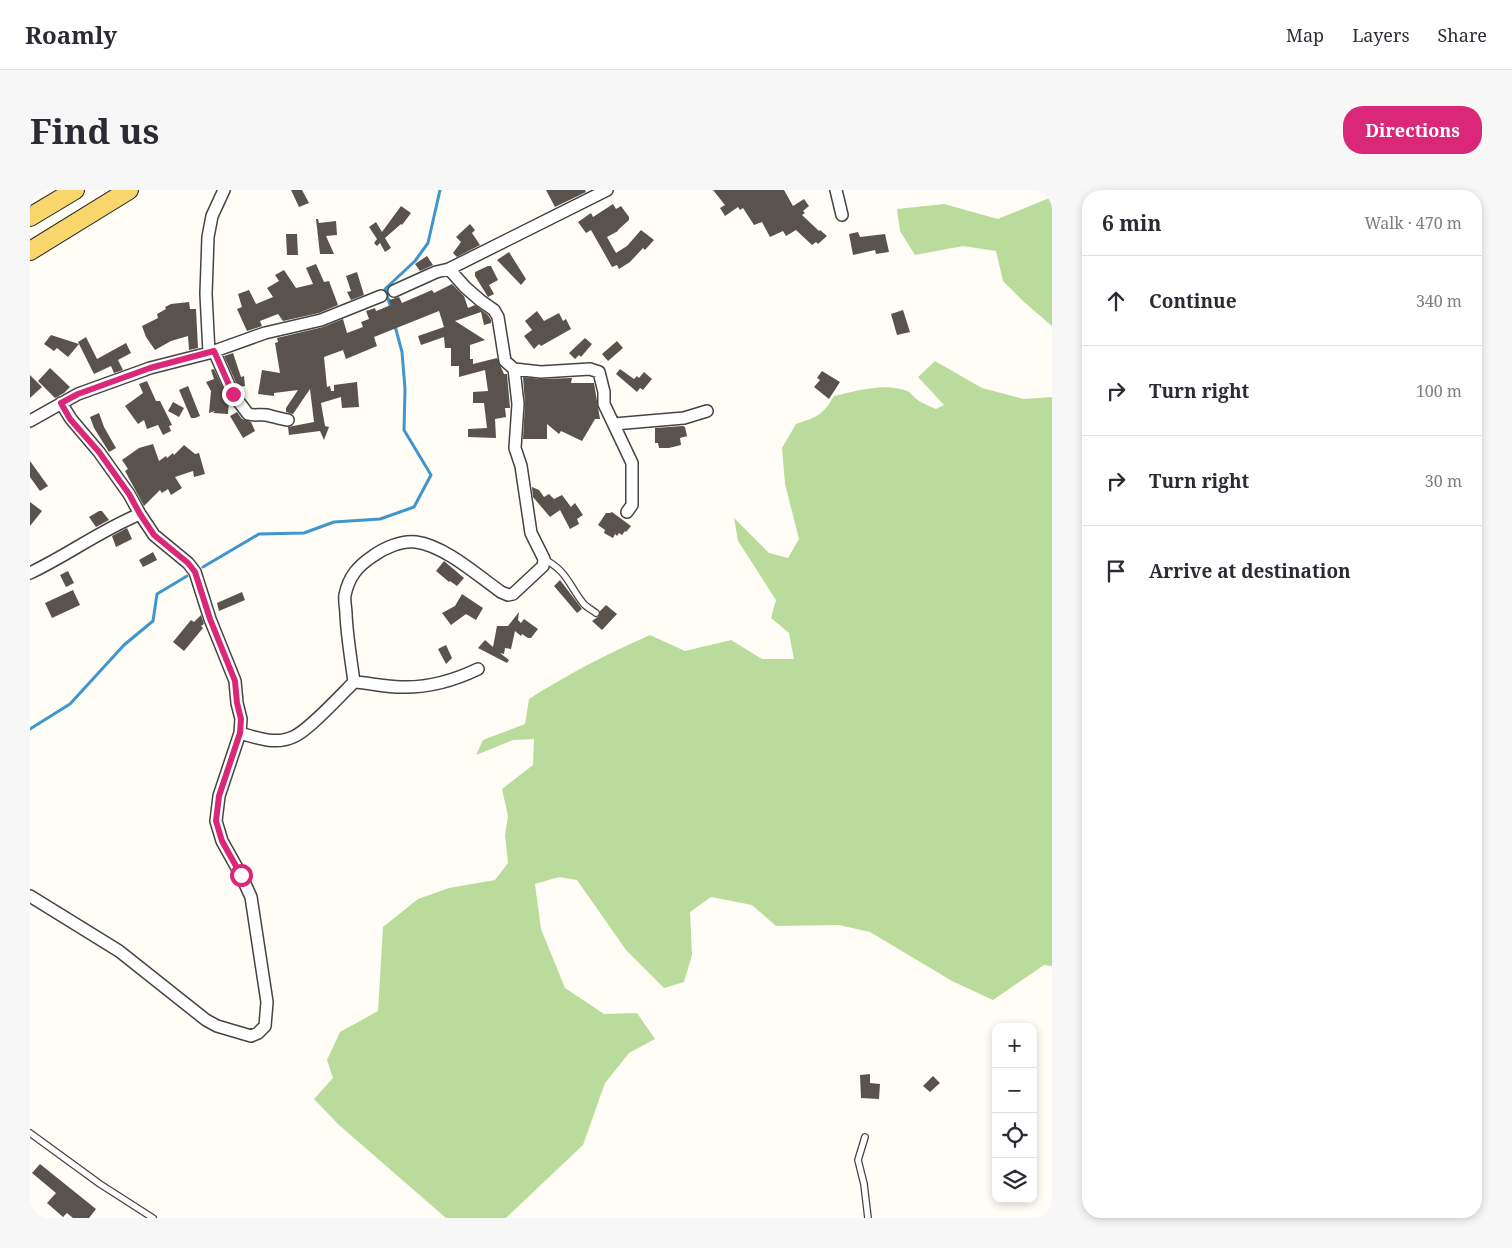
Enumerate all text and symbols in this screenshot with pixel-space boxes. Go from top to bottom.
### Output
text: Roamly [25,18,117,51]
text: Map [1286,23,1324,47]
text: Layers [1352,23,1410,47]
text: Share [1438,23,1487,47]
button: Directions [1343,106,1482,154]
text: Find us [30,107,159,154]
text: 6 min [1102,209,1161,237]
text: Walk · 470 m [1365,212,1462,234]
icon: ahead [1102,287,1130,315]
text: Continue [1149,288,1237,314]
text: 340 m [1416,290,1462,312]
icon: right [1102,377,1130,405]
text: Turn right [1149,378,1249,404]
text: 100 m [1416,380,1462,402]
route end [222,383,245,406]
icon: right [1102,467,1130,495]
text: Turn right [1149,468,1249,494]
text: 30 m [1425,470,1462,492]
icon: arrive [1102,557,1130,585]
text: Arrive at destination [1149,558,1351,584]
route start [230,864,253,887]
map controls [992,1023,1037,1203]
button: + [992,1023,1037,1068]
button: − [992,1068,1037,1113]
button: locate [992,1113,1037,1158]
button: layers [992,1158,1037,1203]

